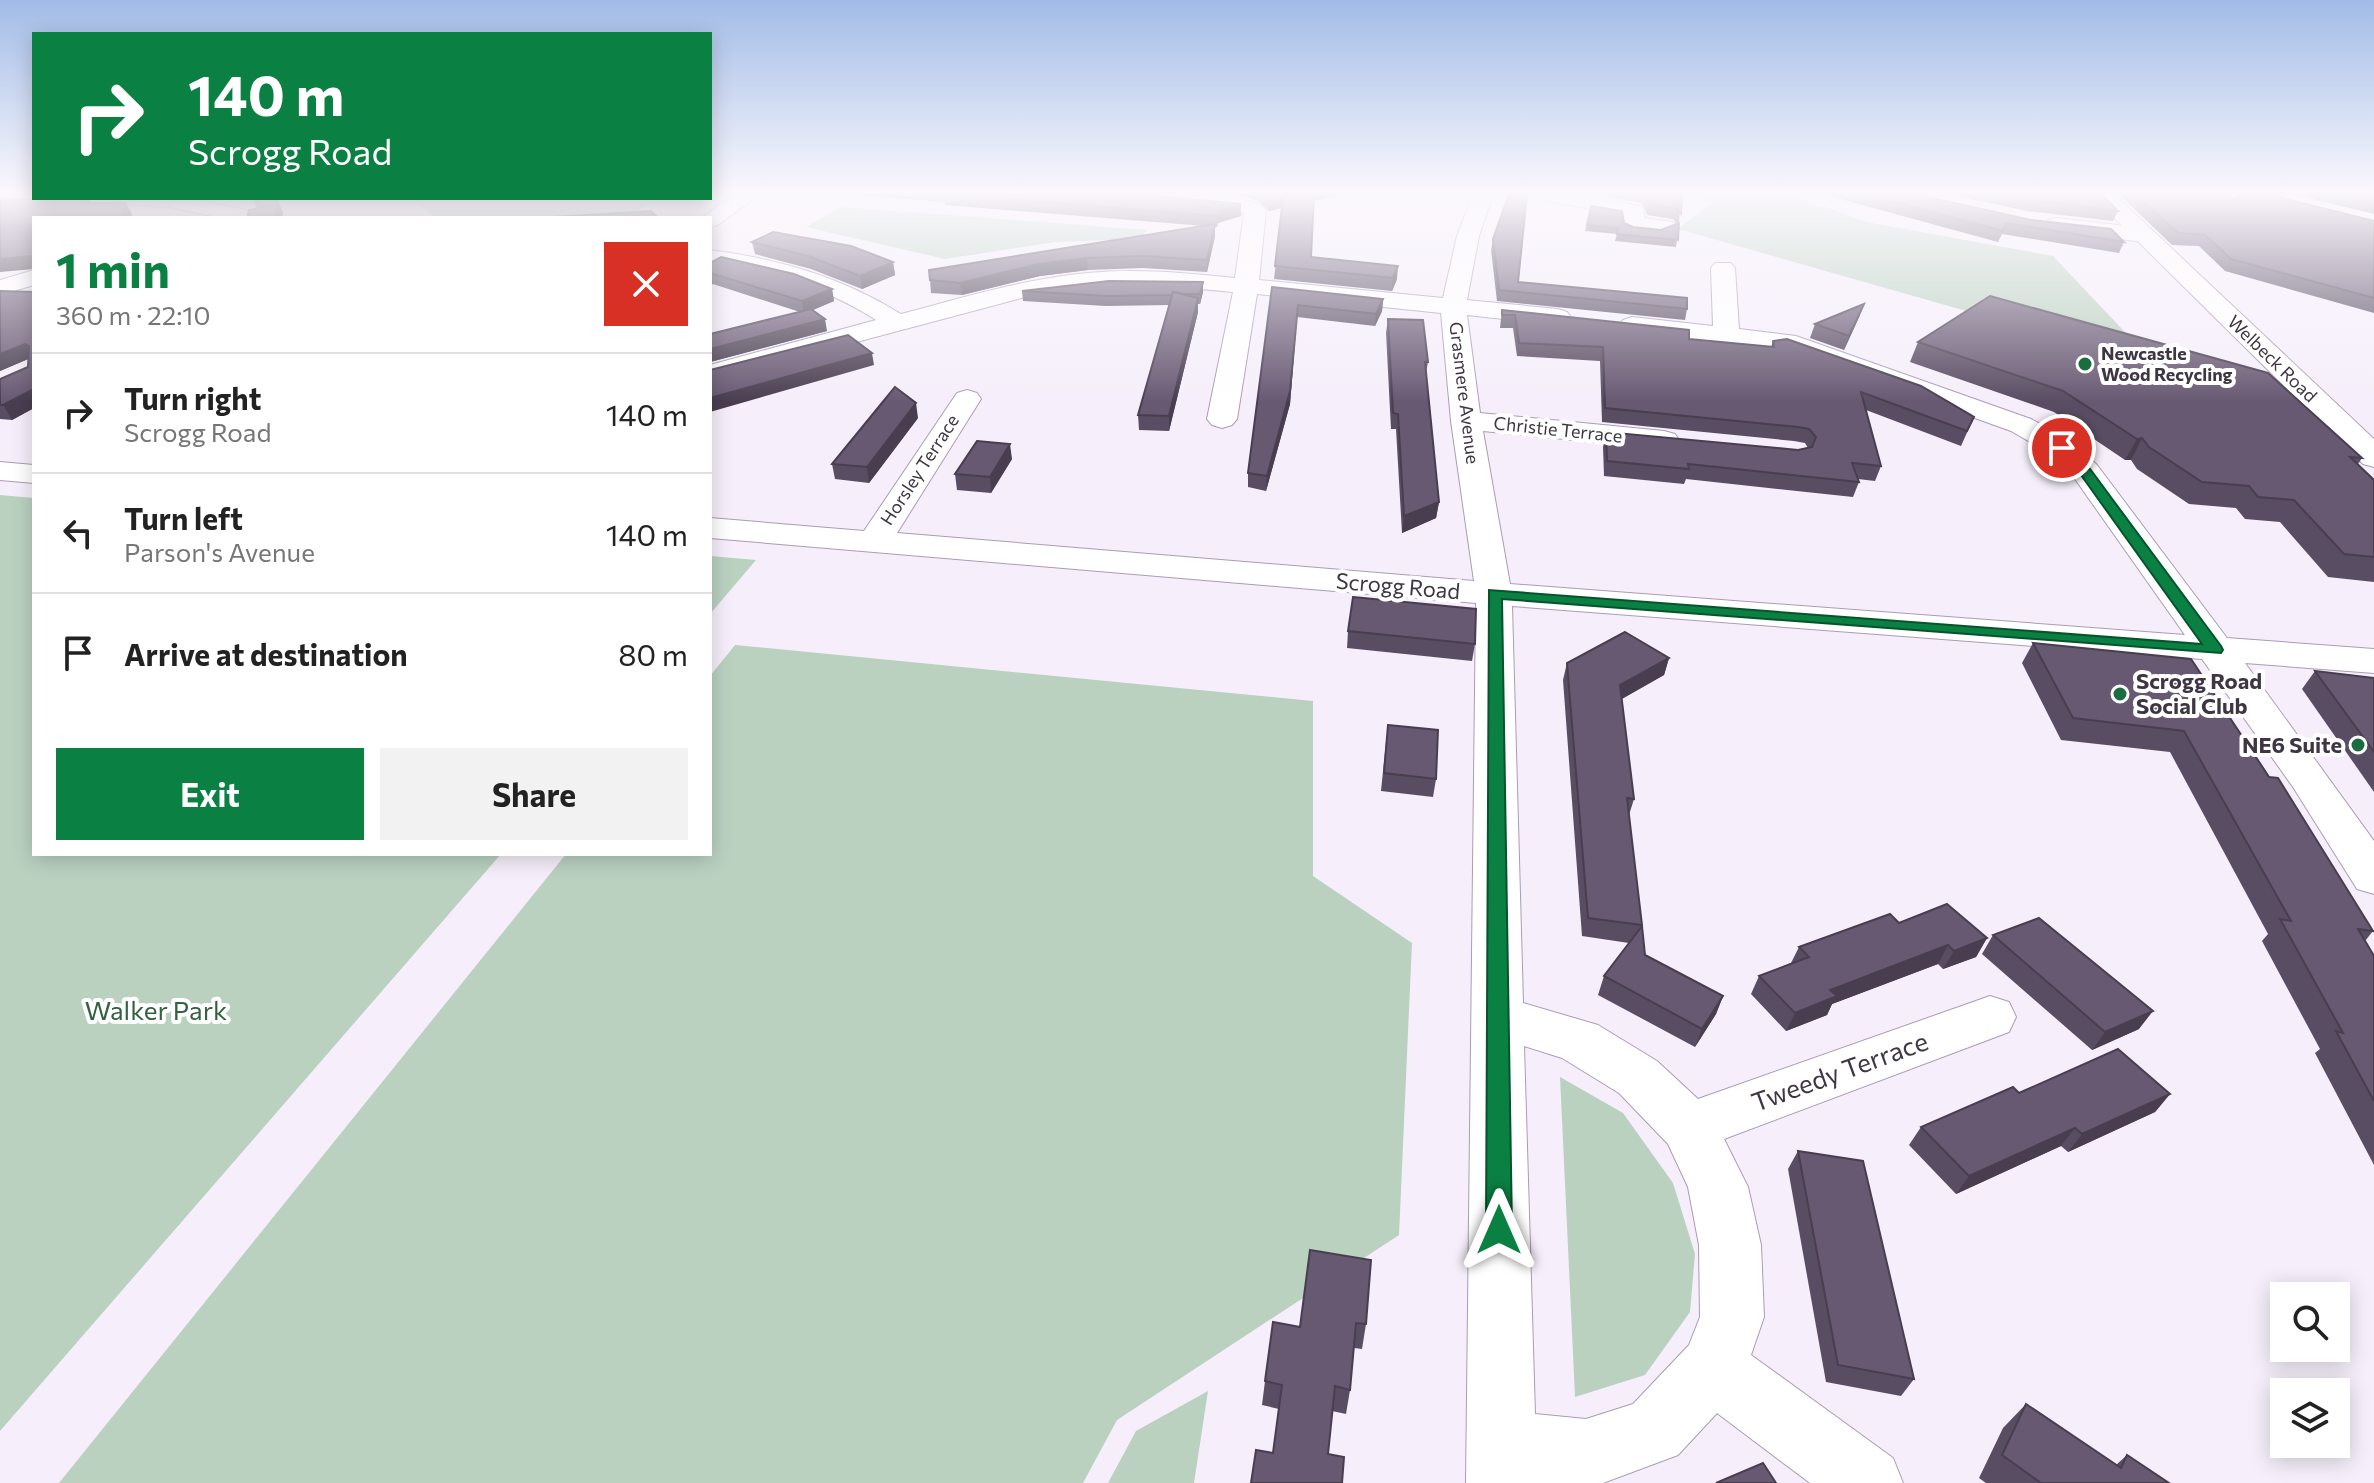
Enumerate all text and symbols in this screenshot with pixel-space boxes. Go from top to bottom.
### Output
text: 140 m [188,59,344,128]
icon: right [56,64,160,168]
text: Scrogg Road [188,128,392,172]
text: 1 min [56,239,170,298]
button: close [604,242,688,326]
text: 360 m · 22:10 [56,299,210,330]
street label: Welbeck Road [2224,310,2322,406]
street label: Grasmere Avenue [1445,321,1485,465]
place label: Newcastle Wood Recycling [2101,342,2233,385]
marker: Newcastle Wood Recycling [2076,355,2094,373]
text: Turn right [124,379,261,416]
icon: right [56,391,100,435]
text: 140 m [606,395,688,432]
street label: Horsley Terrace [875,410,963,529]
street label: Christie Terrace [1493,411,1624,447]
pin [2028,414,2096,482]
text: Scrogg Road [124,416,271,447]
icon: arrive [2040,426,2084,470]
text: Turn left [124,499,243,536]
icon: left [56,511,100,555]
text: 140 m [606,515,688,552]
text: Parson's Avenue [124,536,315,567]
street label: Scrogg Road [1335,567,1461,604]
icon: arrive [56,631,100,675]
text: Arrive at destination [124,635,408,672]
text: 80 m [618,635,688,672]
place label: Scrogg Road Social Club [2136,667,2262,719]
marker: Scrogg Road Social Club [2111,685,2129,703]
place label: NE6 Suite [2242,731,2342,758]
marker: NE6 Suite [2349,736,2367,754]
button: Exit [56,748,364,840]
button: Share [380,748,688,840]
park label: Walker Park [85,994,227,1025]
street label: Tweedy Terrace [1747,1024,1932,1117]
position arrow [1457,1188,1541,1272]
map controls [2270,1282,2350,1458]
button: search [2270,1282,2350,1362]
button: layers [2270,1378,2350,1458]

